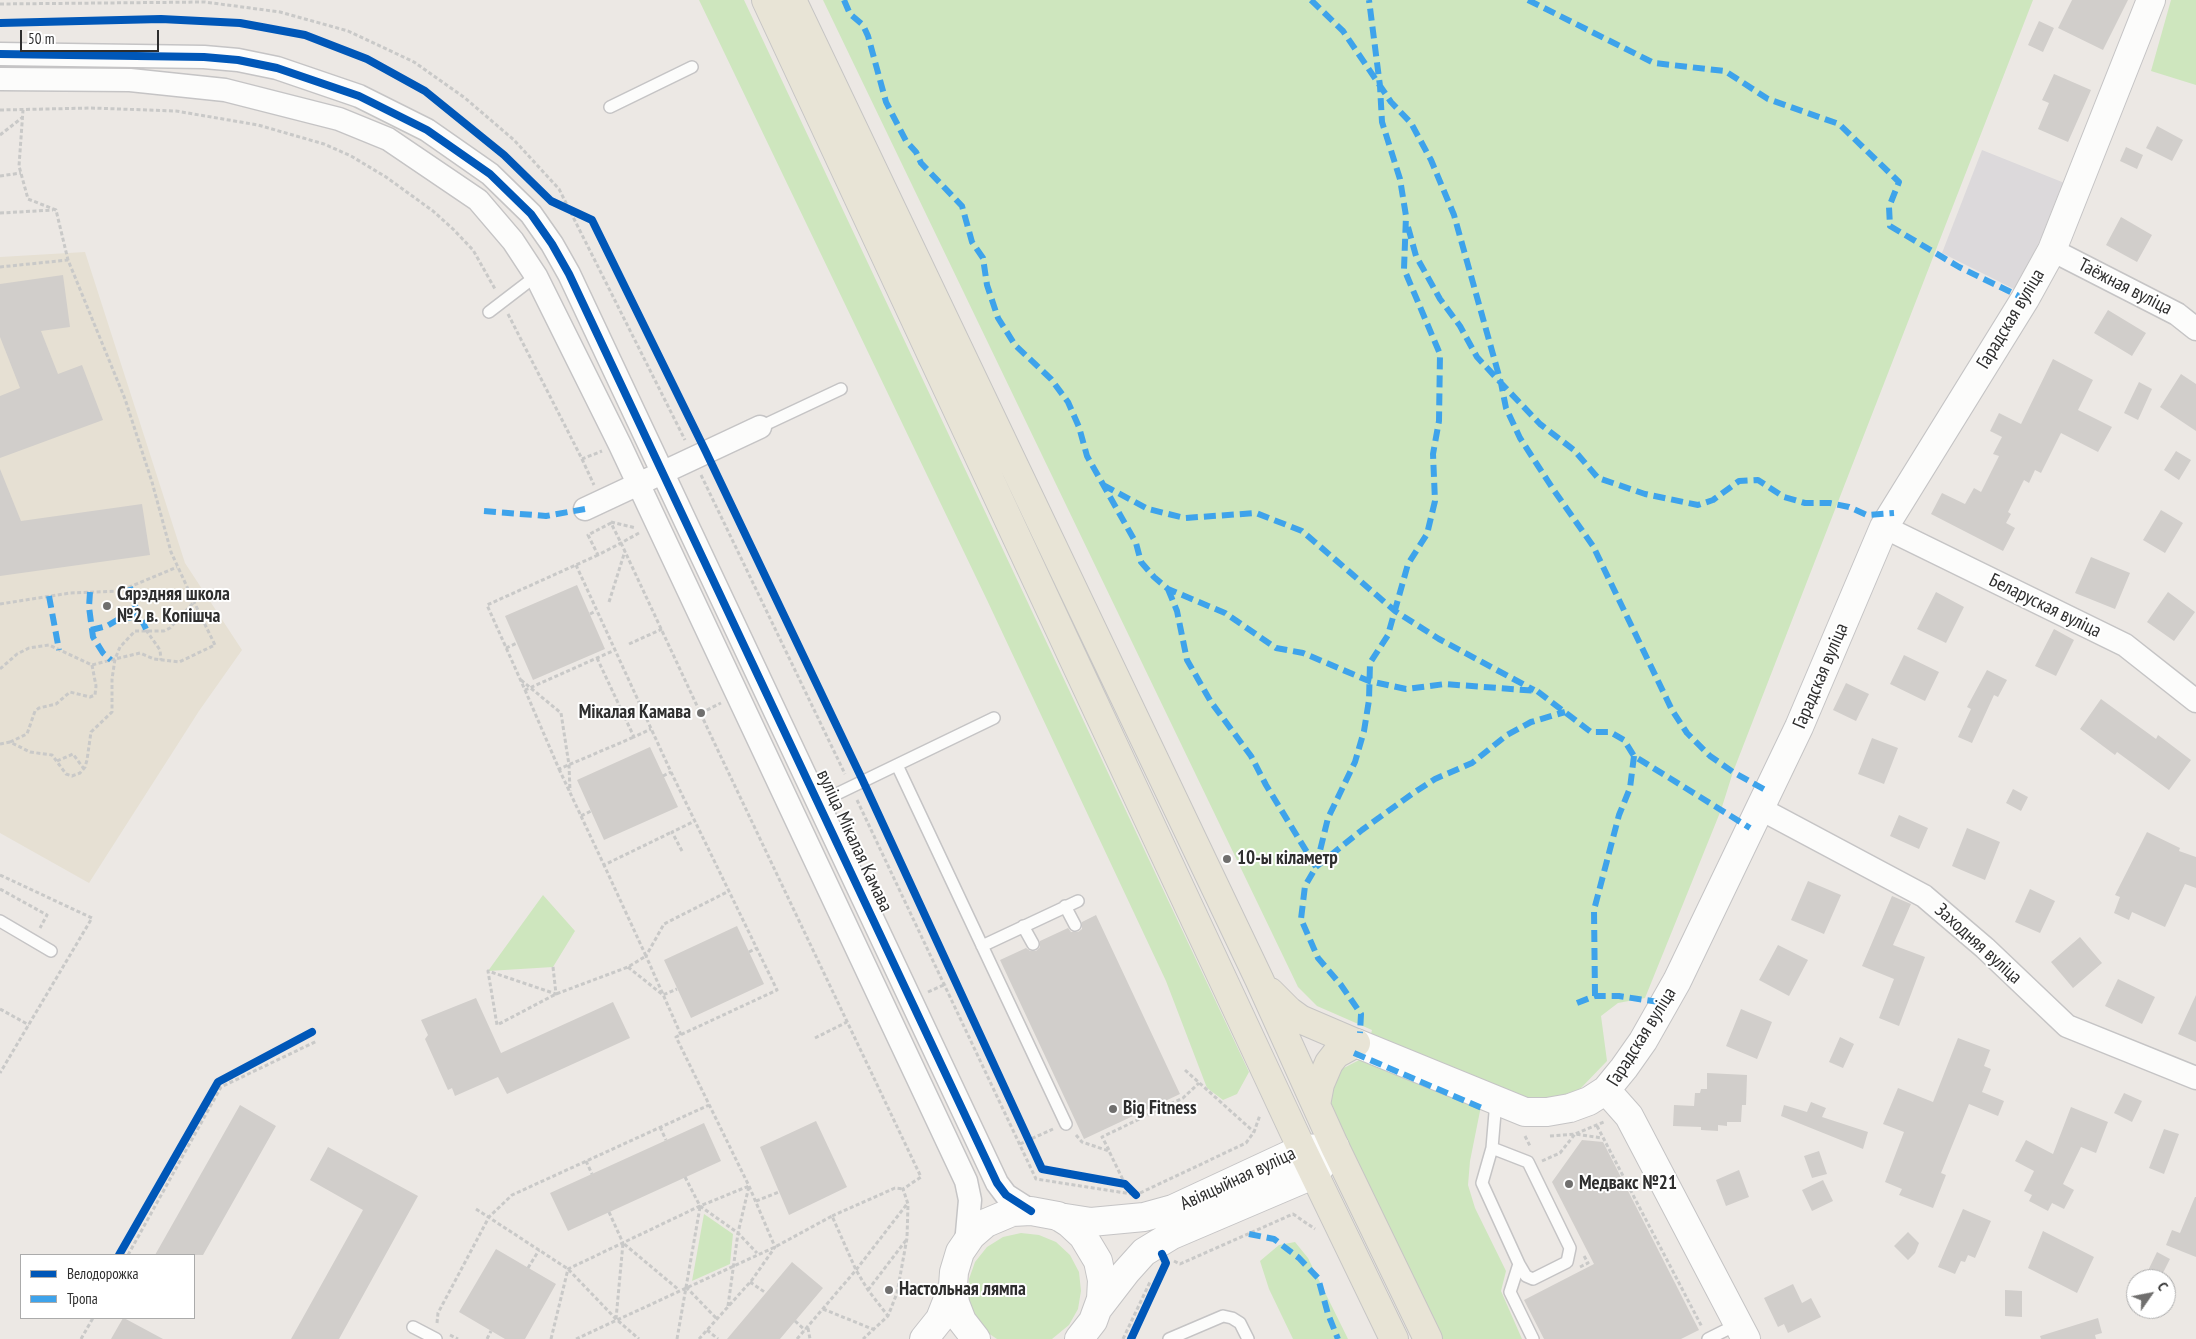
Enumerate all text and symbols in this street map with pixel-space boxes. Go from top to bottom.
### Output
scale bar [22,20,161,52]
text: 50 m [28,29,54,48]
street label: Таёжная вуліца [2074,254,2176,320]
street label: Гарадская вуліца [1972,265,2050,373]
street label: Беларуская вуліца [1985,569,2105,643]
place label: Сярэдняя школа №2 в. Копішча [117,584,230,628]
marker: Сярэдняя школа №2 в. Копішча [101,600,113,612]
street label: Гарадская вуліца [1789,620,1853,732]
place label: Мікалая Камава [579,702,691,724]
marker: Мікалая Камава [695,707,707,719]
street label: вуліца Мікалая Камава [811,766,897,916]
place label: 10-ы кіламетр [1237,848,1338,870]
marker: 10-ы кіламетр [1221,853,1233,865]
street label: Заходняя вуліца [1930,899,2026,989]
street label: Гарадская вуліца [1603,983,1681,1091]
place label: Big Fitness [1123,1098,1197,1120]
marker: Big Fitness [1107,1103,1119,1115]
street label: Авіяцыйная вуліца [1177,1142,1299,1216]
place label: Медвакс №21 [1579,1173,1677,1195]
marker: Медвакс №21 [1563,1178,1575,1190]
legend [20,1254,195,1319]
text: Велодорожка [67,1264,138,1283]
north arrow [2126,1269,2176,1319]
place label: Настольная лямпа [899,1279,1026,1301]
text: С [2153,1279,2172,1294]
marker: Настольная лямпа [883,1284,895,1296]
text: Тропа [67,1289,98,1308]

